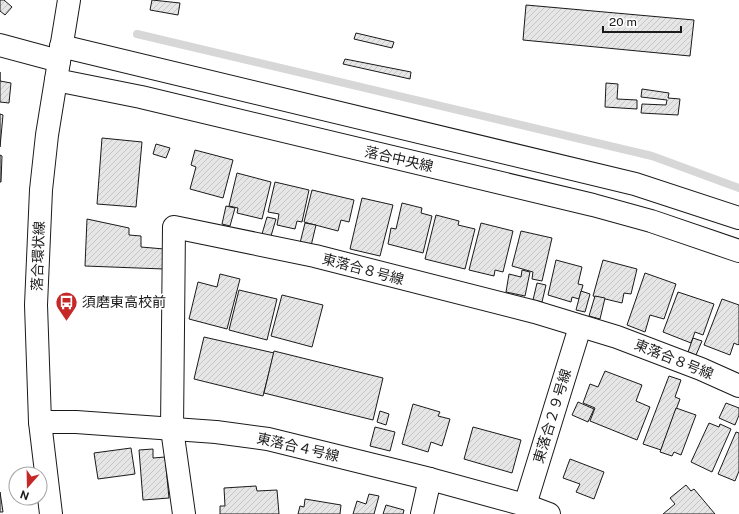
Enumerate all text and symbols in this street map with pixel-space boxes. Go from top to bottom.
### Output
scale bar [603,8,681,34]
text: 20 m [609,15,637,29]
street label: 落合中央線 [363,143,435,175]
street label: 落合環状線 [29,221,47,291]
street label: 東落合８号線 [320,250,406,288]
bus stop icon: 須磨東高校前 [54,289,80,322]
place label: 須磨東高校前 [82,294,166,310]
street label: 東落合８号線 [632,336,716,382]
street label: 東落合２９号線 [530,367,574,465]
street label: 東落合４号線 [255,430,341,464]
north arrow [8,466,48,506]
text: N [18,488,31,503]

